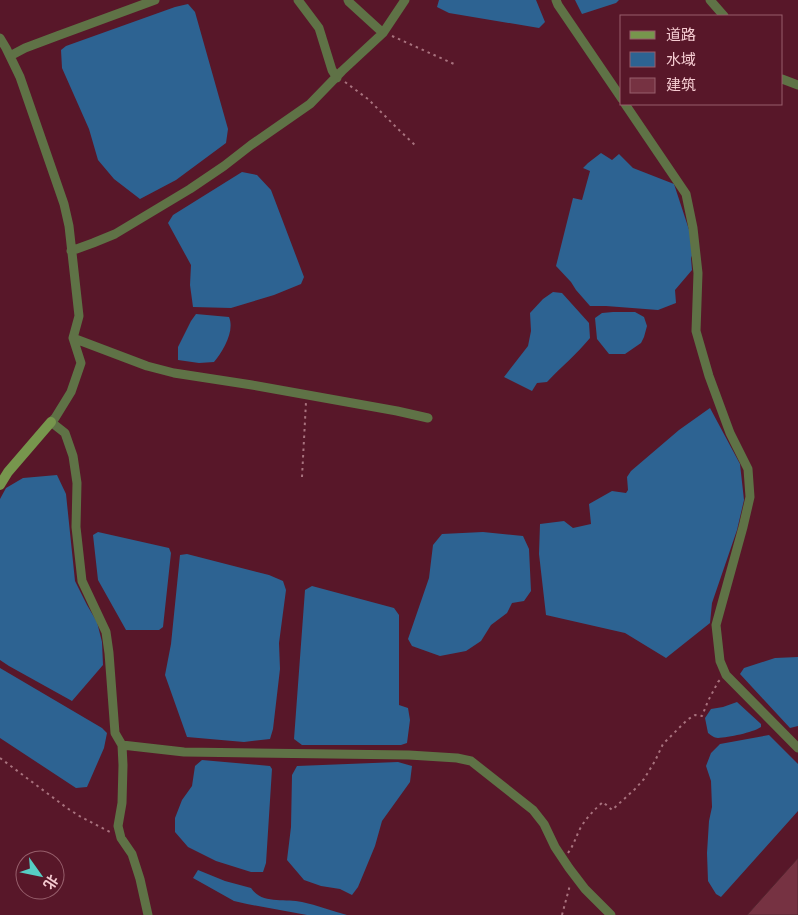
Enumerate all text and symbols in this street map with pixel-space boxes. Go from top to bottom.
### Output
legend [620,15,783,105]
text: 道路 [666,25,696,44]
text: 水域 [666,50,696,69]
text: 建筑 [666,75,696,94]
north arrow [15,850,65,900]
text: 北 [40,871,62,893]

